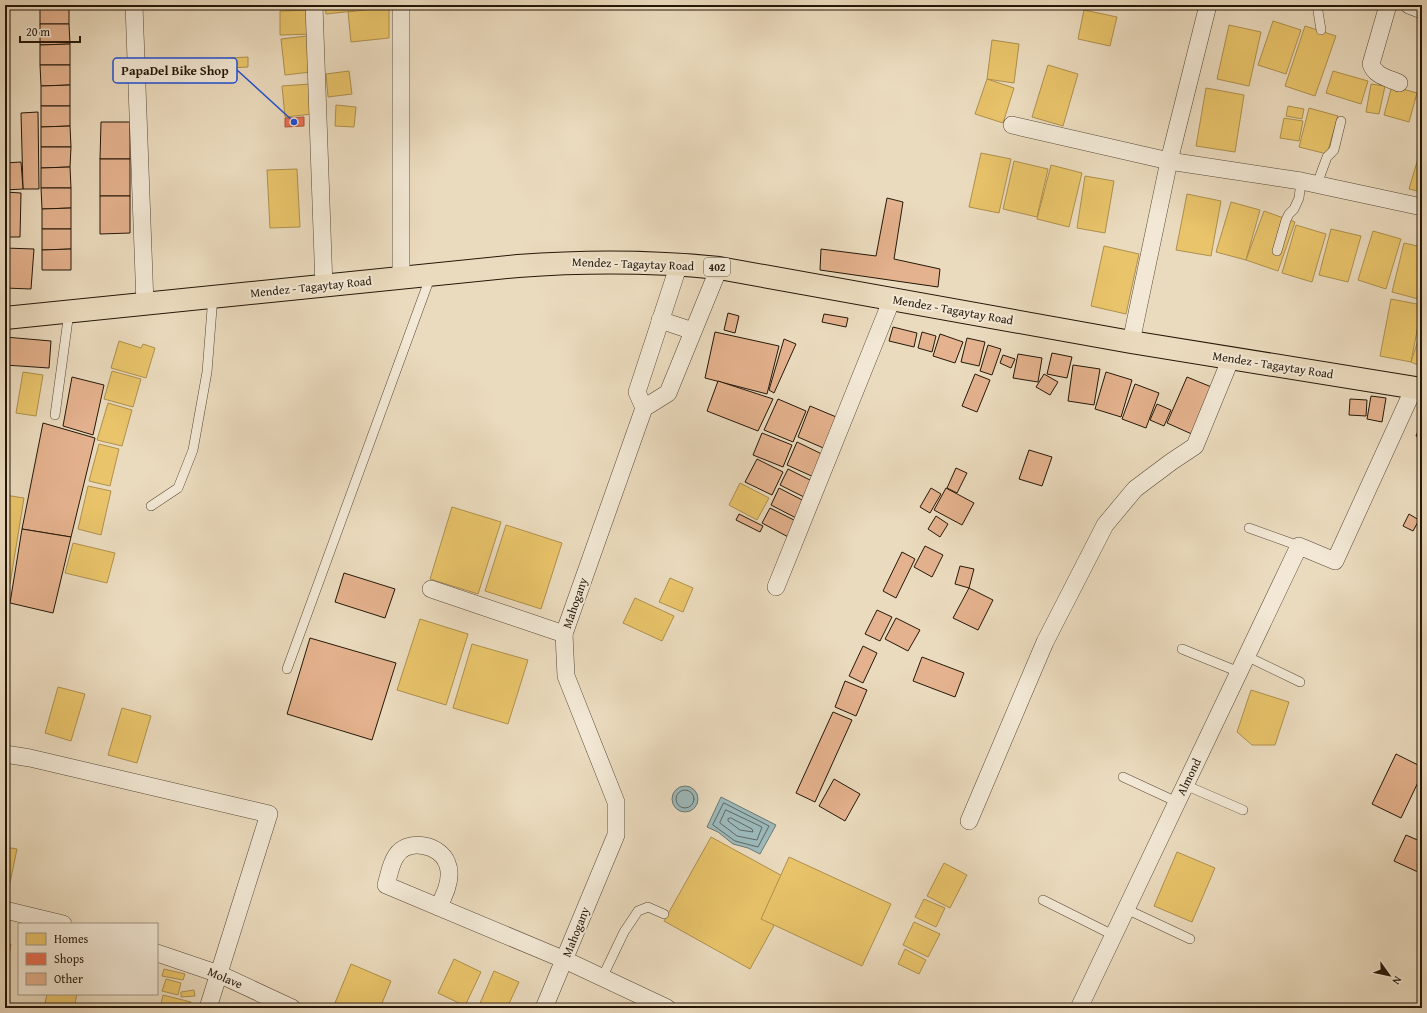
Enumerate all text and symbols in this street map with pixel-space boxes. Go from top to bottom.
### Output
scale bar [20,18,80,44]
text: 20 m [26,23,50,40]
callout: PapaDel Bike Shop [113,58,237,83]
text: PapaDel Bike Shop [121,61,229,80]
street label: Mendez - Tagaytay Road [572,253,695,274]
road number: 402 [704,258,730,276]
street label: Mendez - Tagaytay Road [249,272,373,301]
street label: Mendez - Tagaytay Road [891,291,1015,329]
street label: Mendez - Tagaytay Road [1211,347,1335,383]
street label: Mahogany [558,575,591,631]
street label: Almond [1172,755,1205,798]
street label: Mahogany [558,904,593,959]
legend [18,923,158,995]
text: Homes [54,930,89,947]
text: Shops [54,950,84,967]
north arrow [1369,955,1409,995]
street label: Molave [205,963,245,993]
text: Other [54,970,83,987]
text: N [1388,973,1406,988]

